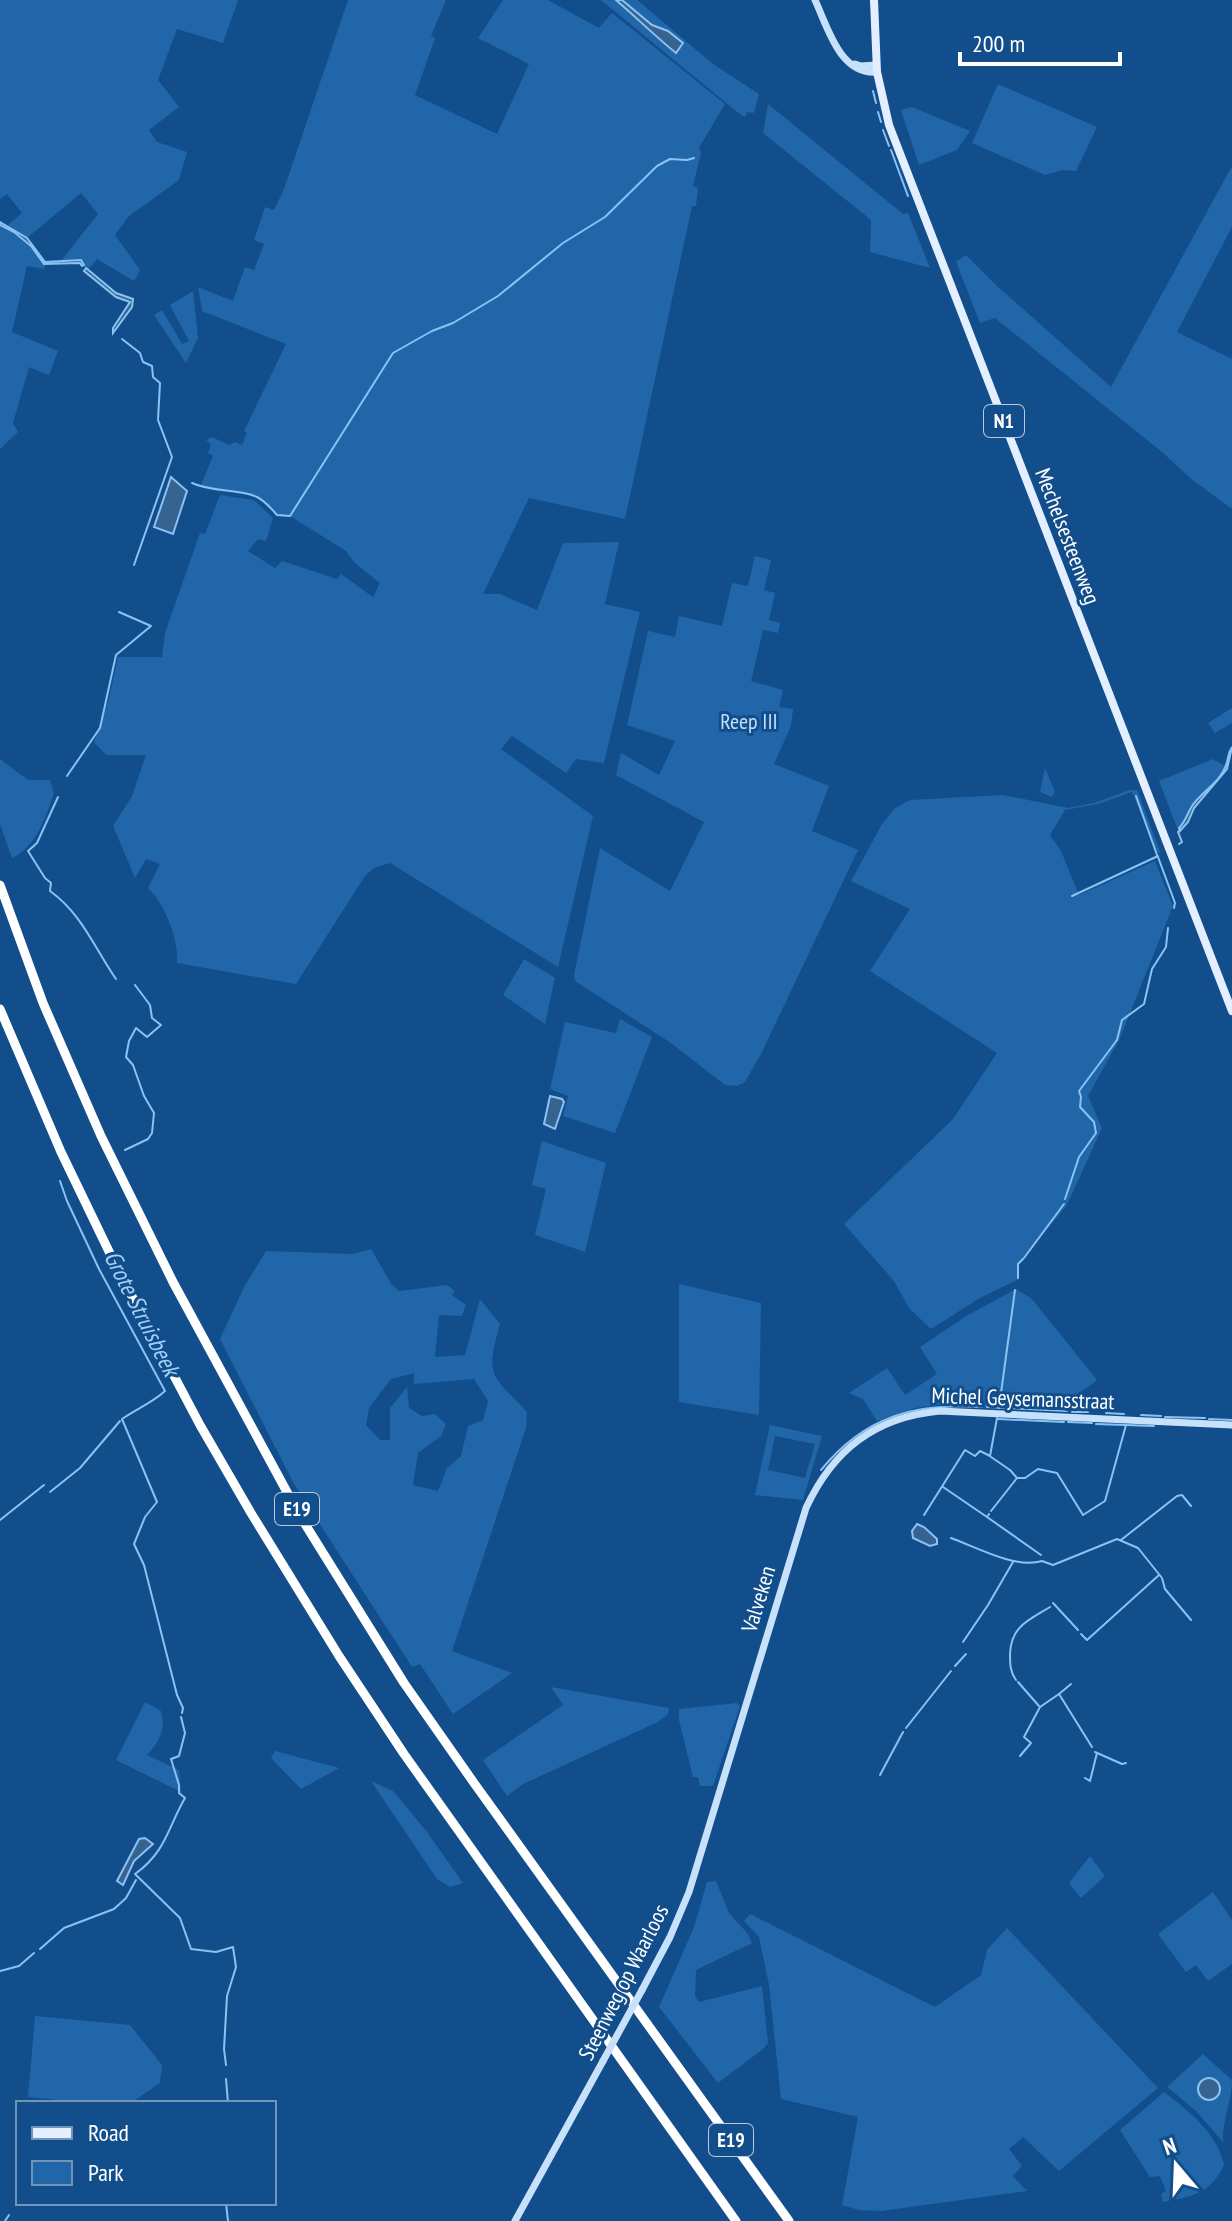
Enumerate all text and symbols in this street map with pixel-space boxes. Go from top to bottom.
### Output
scale bar [960,16,1120,66]
text: 200 m [972,28,1025,59]
road number: N1 [984,405,1024,437]
street label: Mechelsesteenweg [1029,464,1107,608]
park label: Reep III [720,707,778,735]
water label: Grote Struisbeek [97,1245,188,1383]
street label: Michel Geysemansstraat [931,1381,1115,1415]
road number: E19 [275,1493,319,1525]
street label: Valveken [734,1562,781,1637]
street label: Steenweg op Waarloos [572,1899,674,2065]
legend [16,2101,276,2205]
text: Road [88,2117,129,2148]
road number: E19 [709,2124,753,2156]
north arrow [1136,2125,1216,2205]
text: N [1159,2131,1180,2161]
text: Park [88,2157,124,2188]

